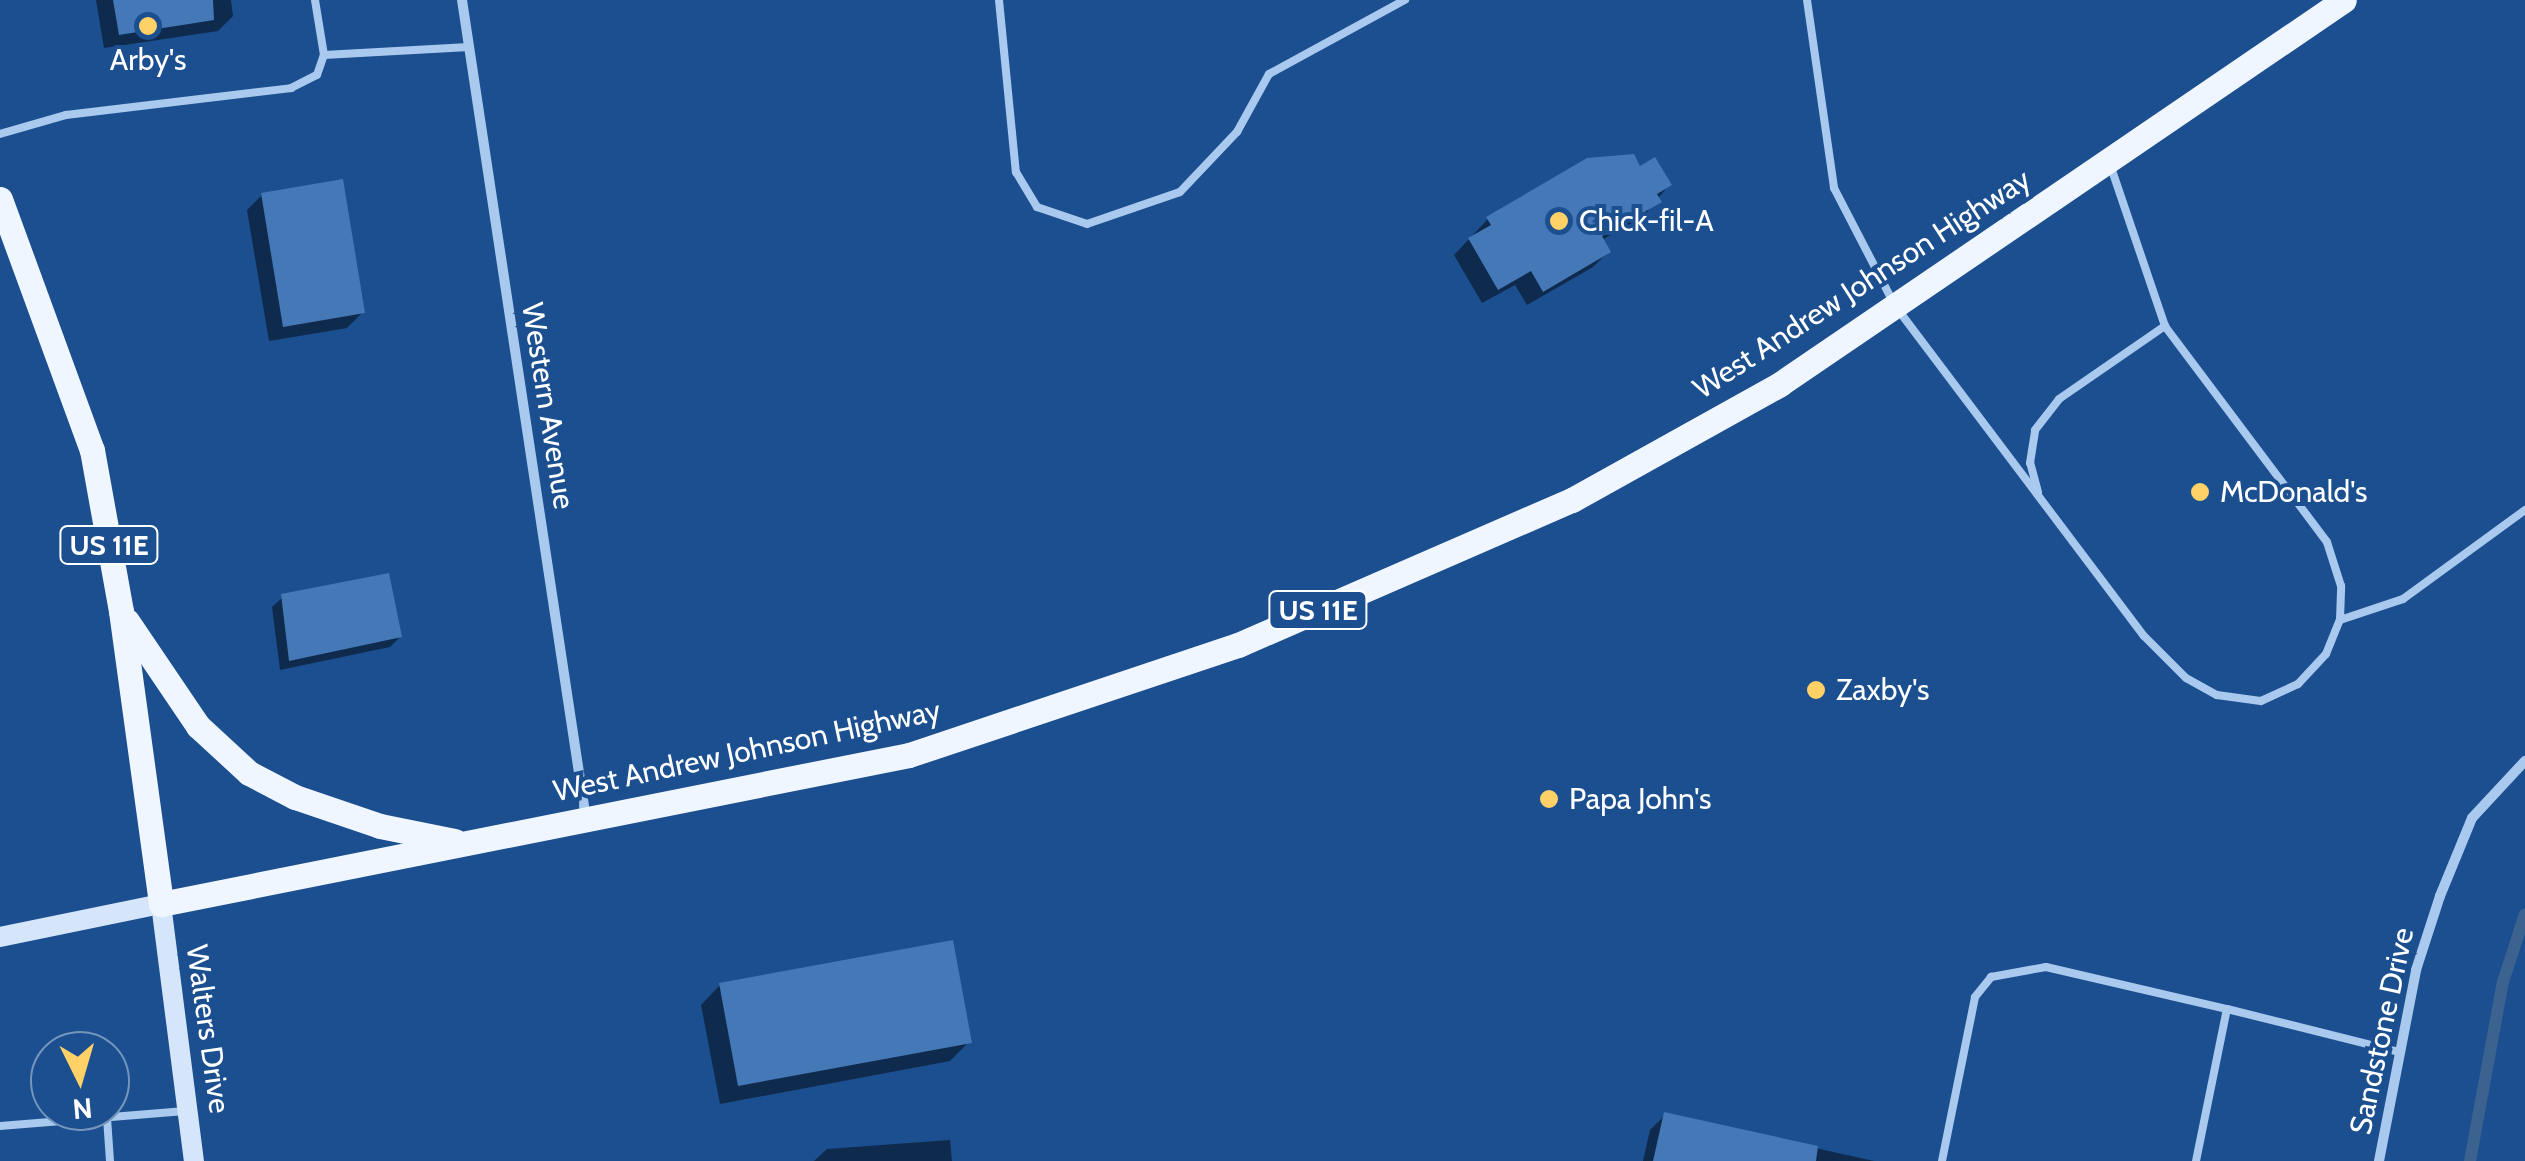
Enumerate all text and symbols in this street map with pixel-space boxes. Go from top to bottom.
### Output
marker: Arby's [137,15,159,37]
place label: Arby's [110,42,186,78]
street label: West Andrew Johnson Highway [1687,161,2037,407]
place label: Chick-fil-A [1579,203,1714,239]
marker: Chick-fil-A [1548,210,1570,232]
street label: Western Avenue [514,300,582,512]
place label: McDonald's [2220,474,2367,510]
marker: McDonald's [2189,481,2211,503]
road number: US 11E [59,522,159,568]
road number: US 11E [1268,587,1368,633]
place label: Zaxby's [1836,672,1929,708]
marker: Zaxby's [1805,679,1827,701]
street label: West Andrew Johnson Highway [550,692,944,810]
place label: Papa John's [1569,781,1711,817]
marker: Papa John's [1538,788,1560,810]
street label: Sandstone Drive [2343,924,2421,1138]
street label: Walters Drive [178,942,238,1116]
north arrow [30,1031,130,1131]
text: N [71,1091,94,1127]

